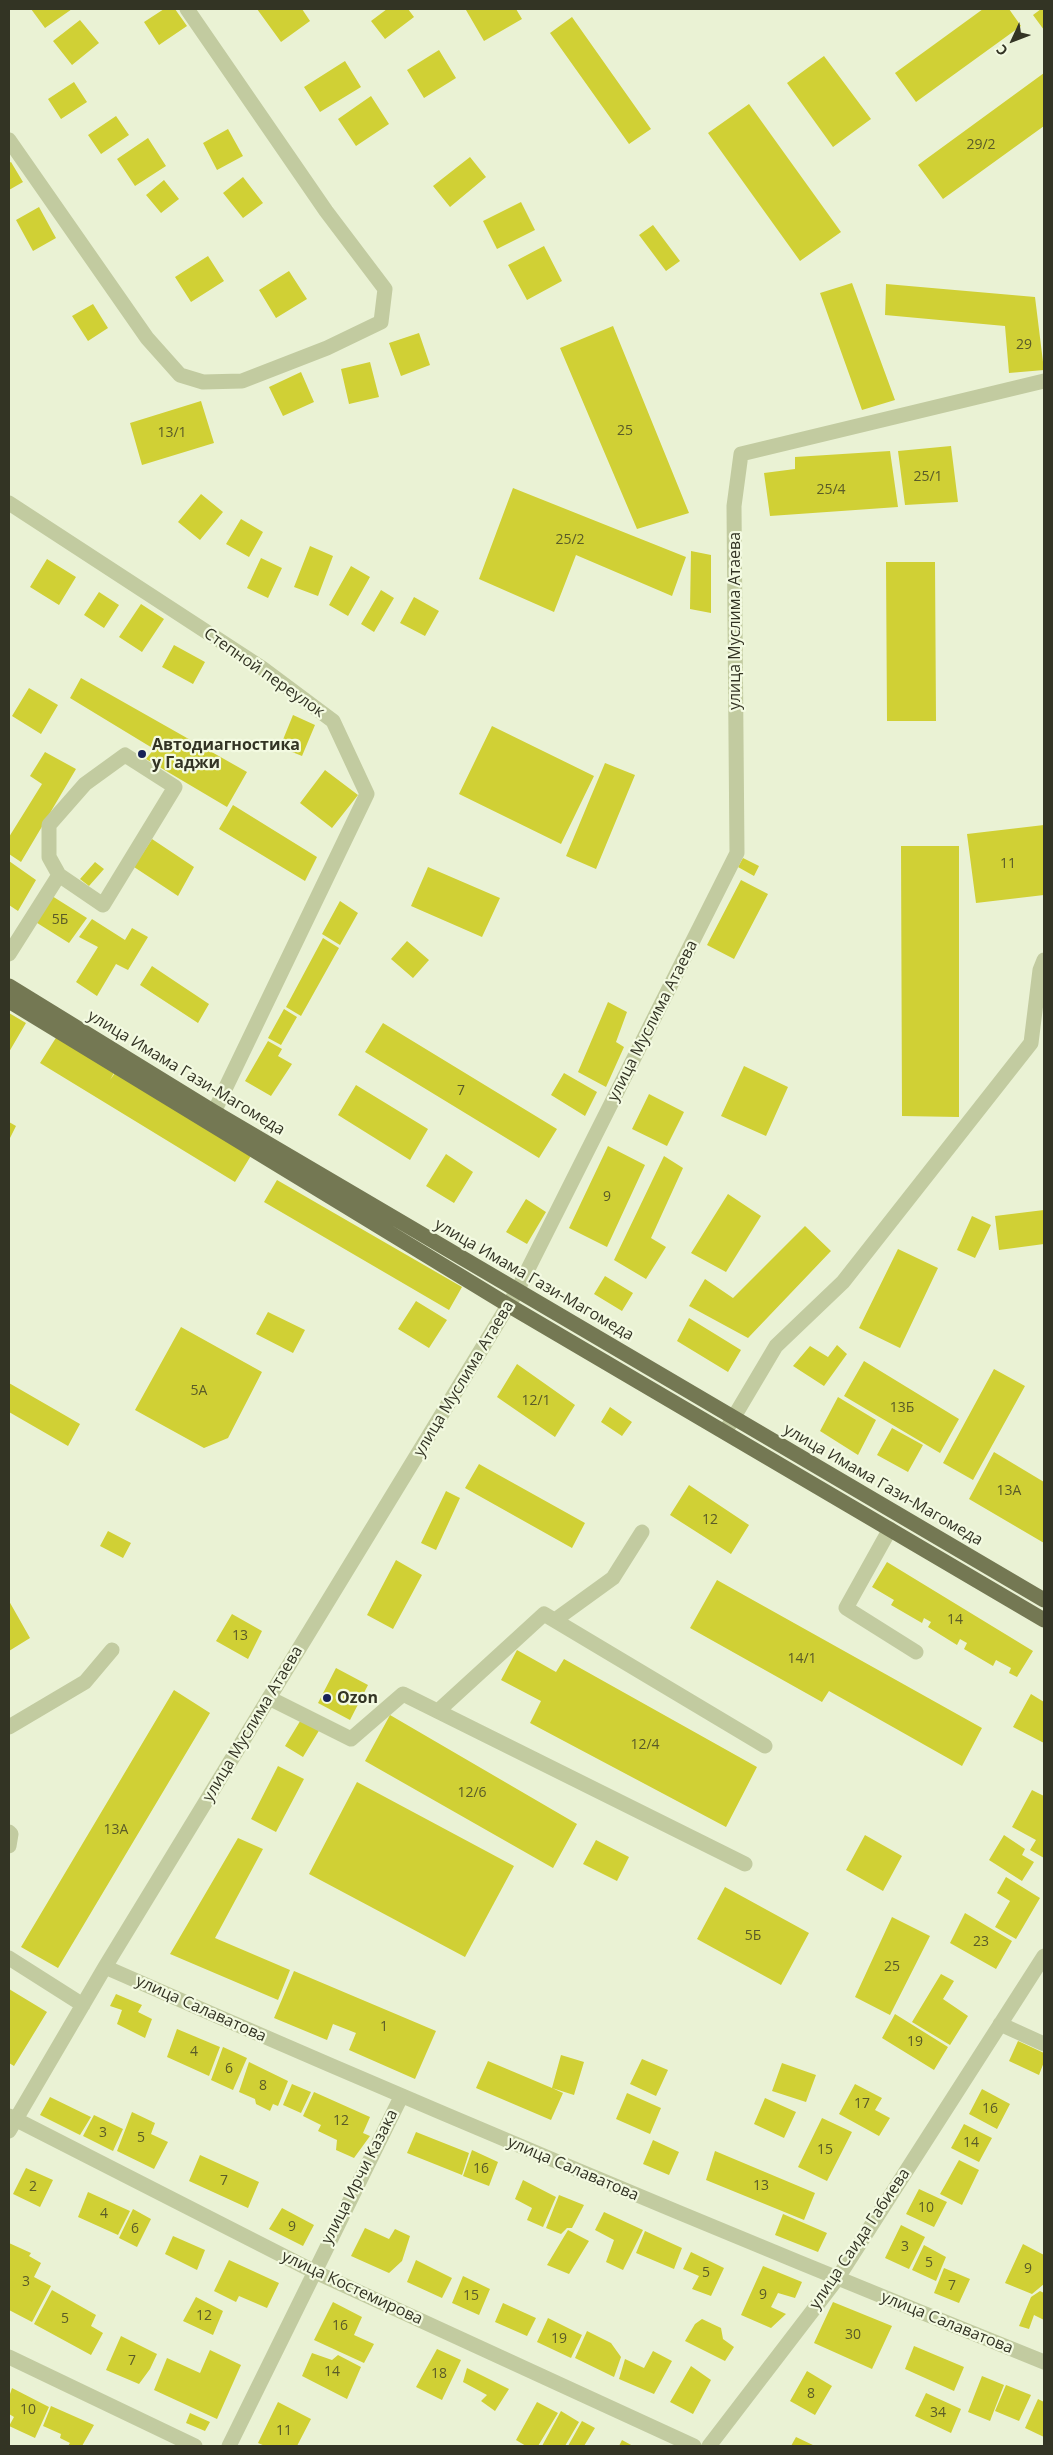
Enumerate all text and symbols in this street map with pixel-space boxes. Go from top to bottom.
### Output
north arrow [988,15,1038,65]
text: С [992,41,1012,60]
house number: 29/2 [966,137,996,153]
house number: 29 [1016,337,1032,353]
house number: 25 [617,423,633,439]
house number: 13/1 [157,425,187,441]
house number: 25/1 [913,469,943,485]
house number: 25/4 [816,482,846,498]
house number: 25/2 [555,532,585,548]
street label: улица Муслима Атаева [725,532,745,710]
street label: Степной переулок [200,624,328,722]
place label: Автодиагностика у Гаджи [152,735,300,773]
marker: Автодиагностика у Гаджи [136,748,148,760]
house number: 11 [1000,856,1016,872]
house number: 5Б [52,912,68,928]
street label: улица Муслима Атаева [604,937,702,1105]
street label: улица Имама Гази-Магомеда [84,1006,288,1140]
house number: 7 [457,1083,465,1099]
house number: 9 [603,1189,611,1205]
street label: улица Имама Гази-Магомеда [431,1215,637,1345]
street label: улица Муслима Атаева [410,1298,518,1460]
house number: 5А [191,1383,207,1399]
house number: 12/1 [521,1393,551,1409]
house number: 13Б [890,1400,914,1416]
street label: улица Имама Гази-Магомеда [780,1420,986,1550]
house number: 13А [997,1483,1021,1499]
house number: 12 [702,1512,718,1528]
house number: 14 [947,1612,963,1628]
house number: 13 [232,1628,248,1644]
street label: улица Муслима Атаева [199,1643,307,1805]
house number: 14/1 [787,1651,817,1667]
place label: Ozon [337,1688,378,1708]
marker: Ozon [321,1692,333,1704]
house number: 12/4 [630,1737,660,1753]
house number: 12/6 [457,1785,487,1801]
house number: 13А [104,1822,128,1838]
house number: 5Б [745,1928,761,1944]
house number: 23 [973,1934,989,1950]
house number: 25 [884,1959,900,1975]
street label: улица Салаватова [133,1972,269,2046]
house number: 1 [380,2019,388,2035]
house number: 19 [907,2034,923,2050]
house number: 4 [190,2044,198,2060]
house number: 6 [225,2061,233,2077]
house number: 8 [259,2078,267,2094]
house number: 17 [854,2096,870,2112]
house number: 16 [982,2101,998,2117]
street label: улица Ирчи Казака [318,2106,402,2248]
house number: 12 [333,2113,349,2129]
house number: 3 [99,2125,107,2141]
house number: 5 [137,2130,145,2146]
street label: улица Салаватова [504,2133,642,2205]
house number: 14 [963,2135,979,2151]
house number: 15 [817,2142,833,2158]
house number: 16 [473,2161,489,2177]
street label: улица Саида Габиева [806,2165,914,2313]
house number: 7 [220,2173,228,2189]
house number: 13 [753,2178,769,2194]
house number: 2 [29,2179,37,2195]
house number: 10 [918,2200,934,2216]
house number: 4 [100,2206,108,2222]
house number: 9 [288,2219,296,2235]
house number: 6 [131,2221,139,2237]
house number: 3 [901,2239,909,2255]
street label: улица Костемирова [278,2247,426,2329]
house number: 5 [925,2255,933,2271]
house number: 9 [1024,2261,1032,2277]
house number: 5 [702,2265,710,2281]
house number: 3 [22,2274,30,2290]
house number: 7 [948,2278,956,2294]
house number: 9 [759,2287,767,2303]
house number: 15 [463,2288,479,2304]
street label: улица Салаватова [878,2288,1016,2358]
house number: 12 [196,2308,212,2324]
house number: 5 [61,2311,69,2327]
house number: 16 [332,2318,348,2334]
house number: 30 [845,2327,861,2343]
house number: 19 [551,2331,567,2347]
house number: 7 [128,2353,136,2369]
house number: 14 [324,2364,340,2380]
house number: 18 [431,2366,447,2382]
house number: 8 [807,2386,815,2402]
house number: 10 [20,2402,36,2418]
house number: 34 [930,2405,946,2421]
house number: 11 [276,2423,292,2439]

